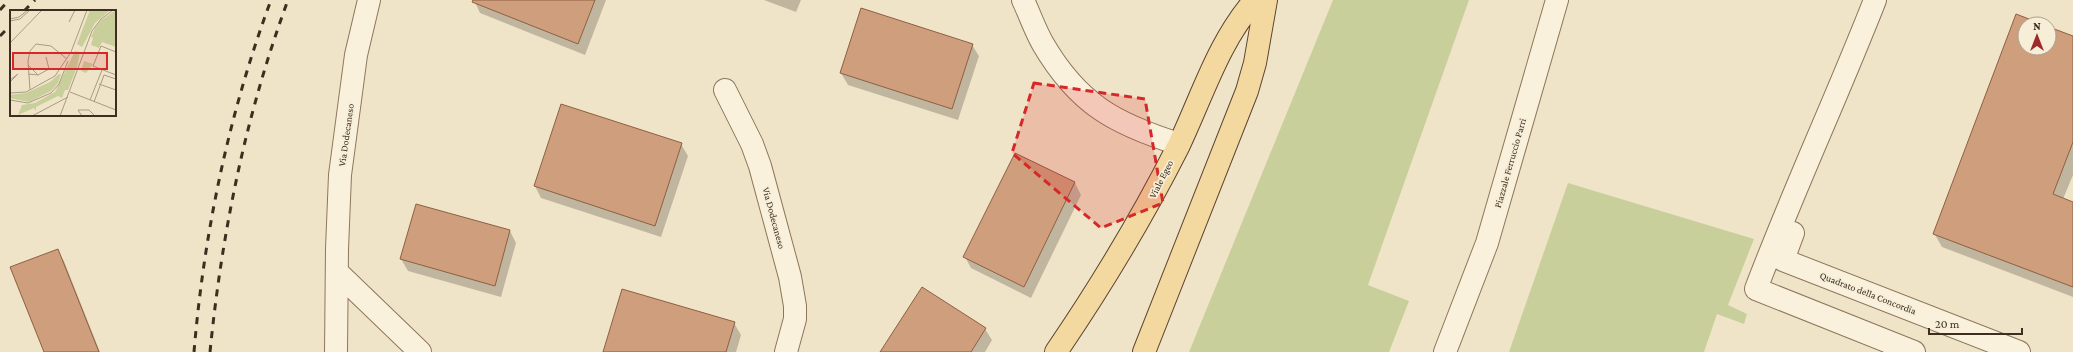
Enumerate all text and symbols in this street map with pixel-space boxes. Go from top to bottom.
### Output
inset map [10,10,116,116]
north arrow [2017,16,2057,56]
text: N [2033,20,2041,32]
street label: Via Dodecaneso [336,103,356,167]
street label: Piazzale Ferruccio Parri [1492,117,1528,209]
street label: Viale Egeo [1147,158,1175,200]
street label: Via Dodecaneso [760,186,788,250]
street label: Quadrato della Concordia [1818,270,1918,317]
scale bar [1929,310,2022,336]
text: 20 m [1935,317,1960,331]

